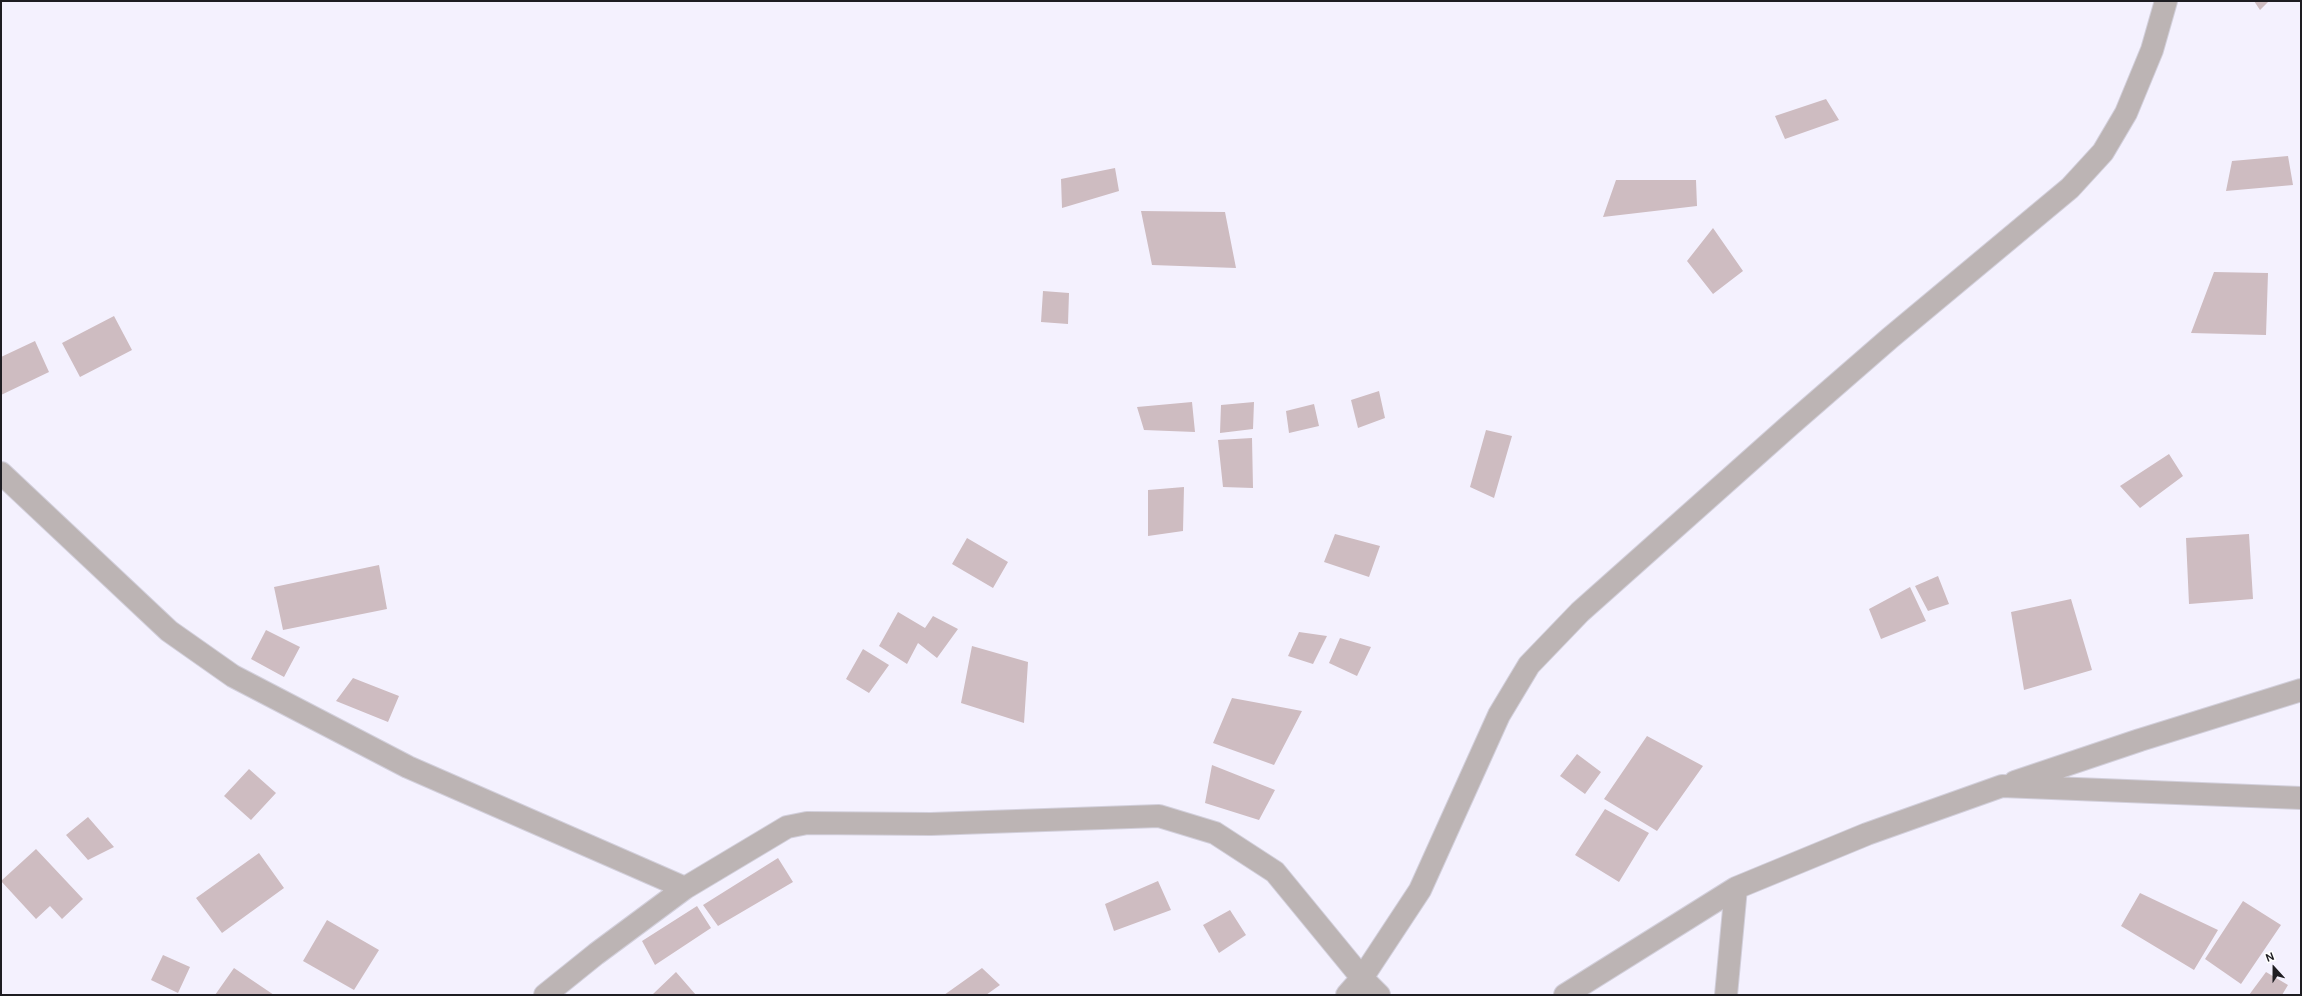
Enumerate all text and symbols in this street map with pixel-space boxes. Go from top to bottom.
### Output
north arrow [2254,948,2294,988]
text: N [2263,949,2276,965]

